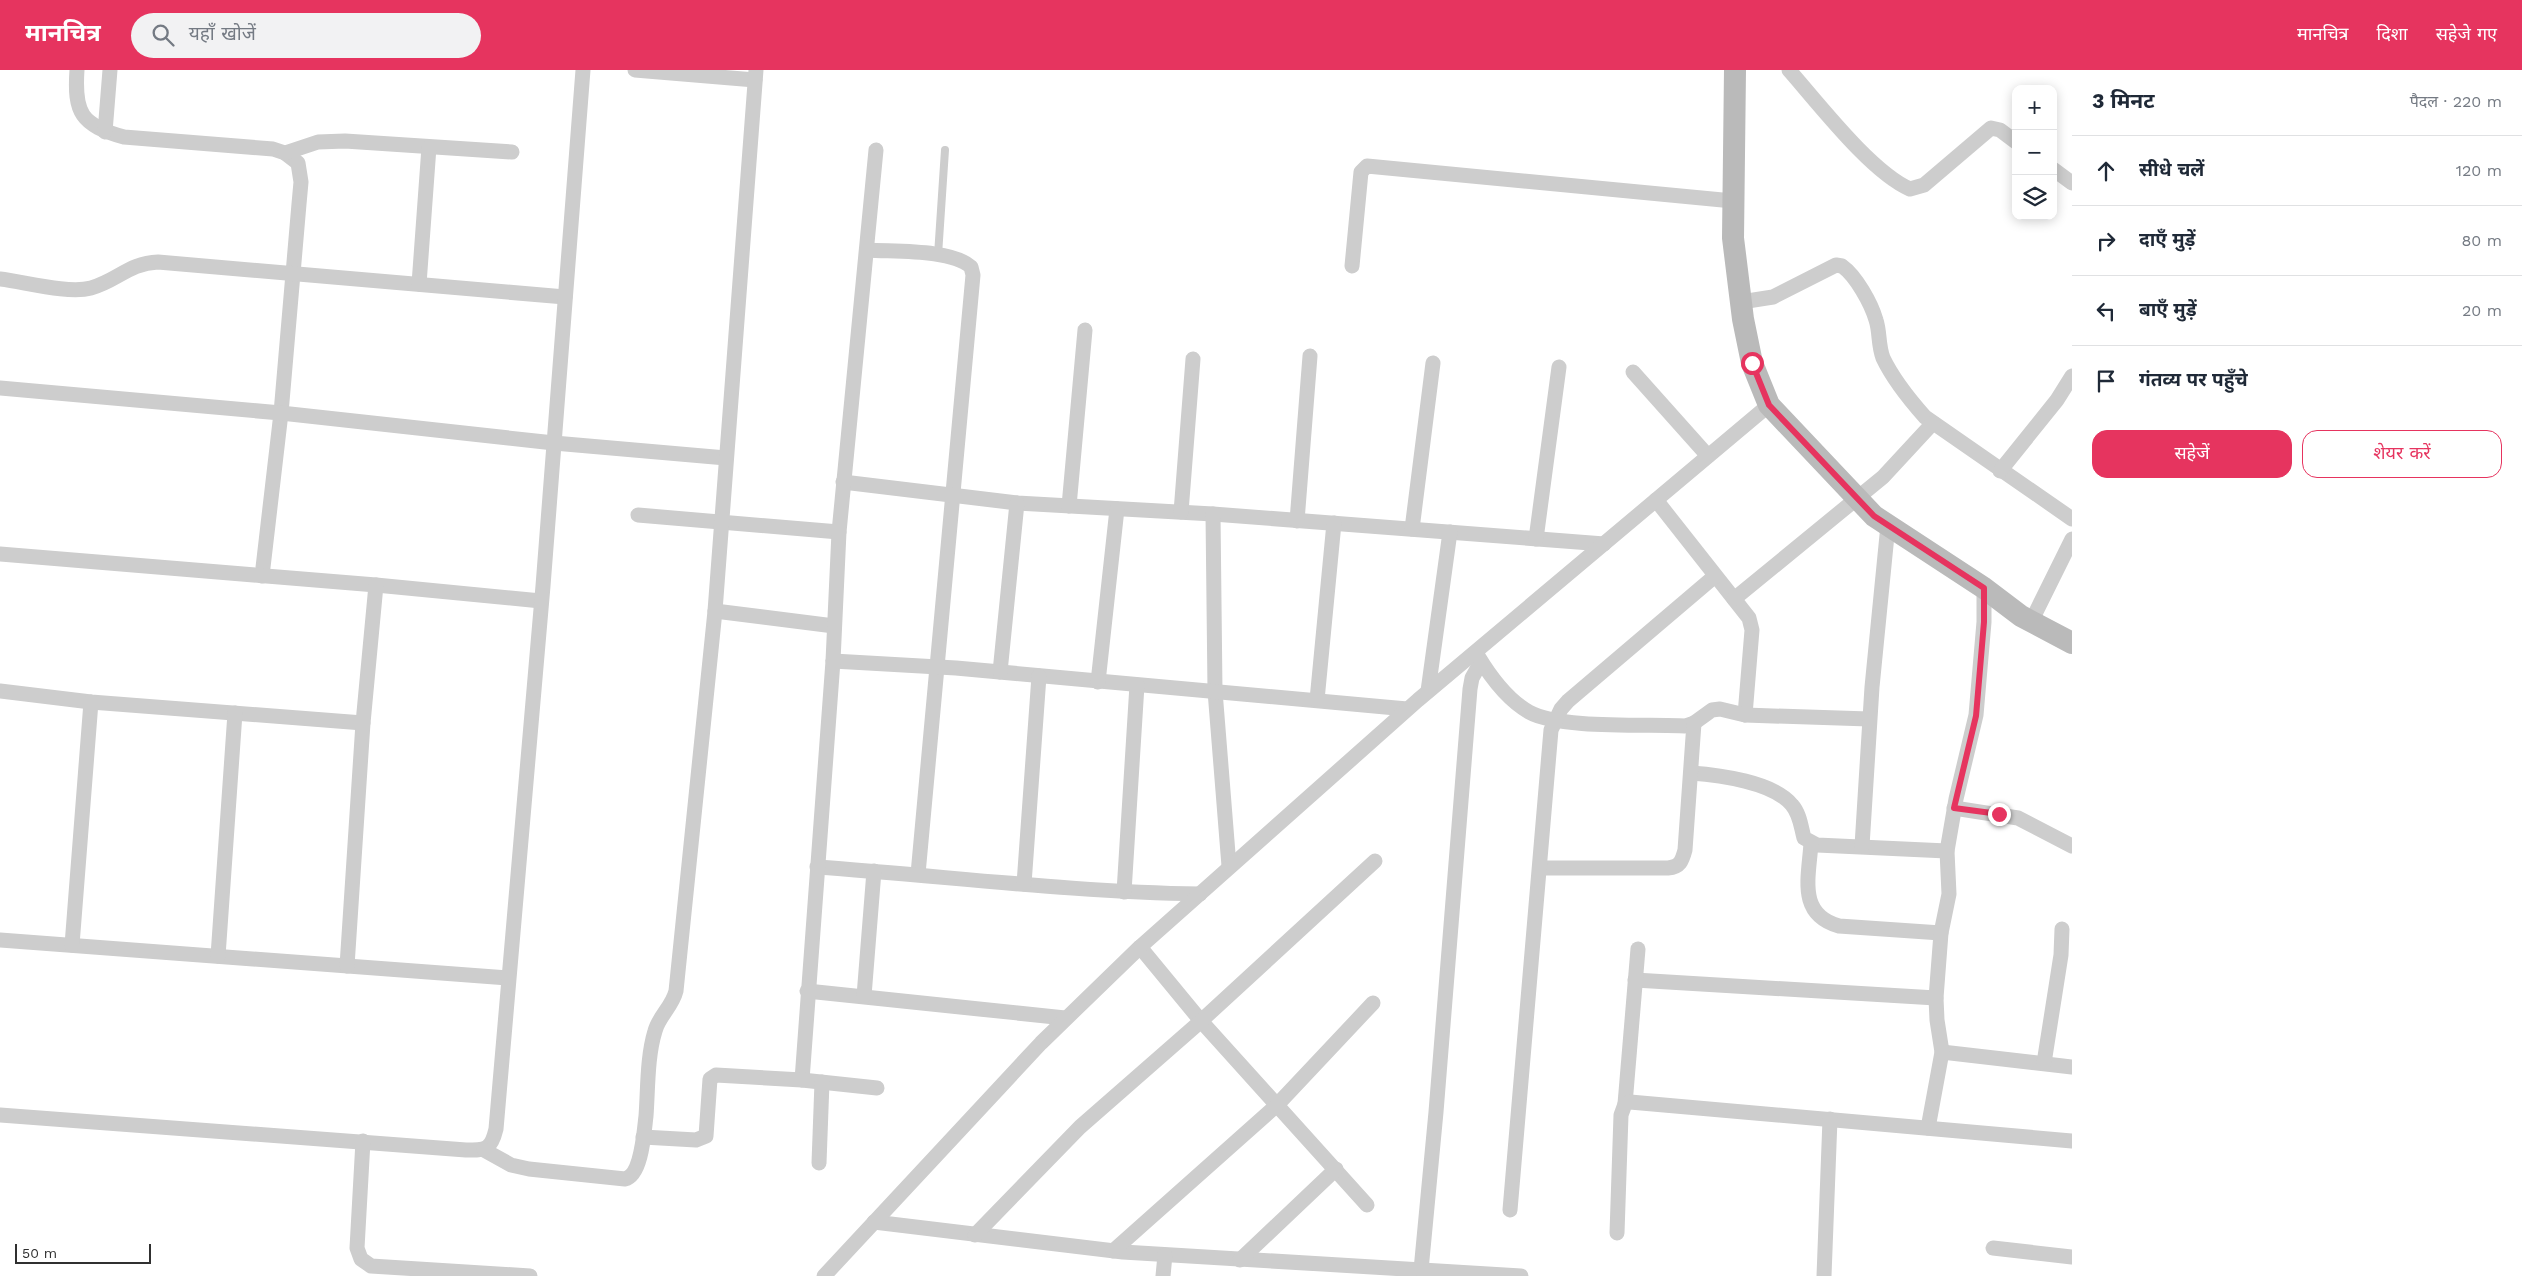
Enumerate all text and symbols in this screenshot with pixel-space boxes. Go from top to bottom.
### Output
search box [131,13,481,58]
text: मानचित्र [25,19,101,47]
icon: search [149,21,177,49]
text: यहाँ खोजें [189,22,256,45]
text: मानचित्र [2297,23,2349,44]
text: दिशा [2377,23,2408,44]
text: सहेजे गए [2436,23,2497,44]
map controls [2012,85,2057,220]
button: + [2012,85,2057,130]
text: 3 मिनट [2092,88,2155,113]
text: पैदल · 220 m [2410,92,2502,111]
button: − [2012,130,2057,175]
icon: ahead [2092,157,2120,185]
text: सीधे चलें [2139,158,2204,181]
text: 120 m [2456,161,2502,180]
button: layers [2012,175,2057,220]
icon: right [2092,227,2120,255]
text: दाएँ मुड़ें [2139,228,2195,251]
text: 80 m [2461,231,2502,250]
icon: left [2092,297,2120,325]
text: बाएँ मुड़ें [2139,298,2197,321]
text: 20 m [2462,301,2502,320]
route start [1741,352,1764,375]
icon: arrive [2092,367,2120,395]
text: गंतव्य पर पहुँचे [2139,368,2248,391]
button: सहेजें [2092,430,2292,478]
button: शेयर करें [2302,430,2502,478]
route end [1988,803,2011,826]
scale bar [15,1241,151,1264]
text: 50 m [22,1245,57,1261]

